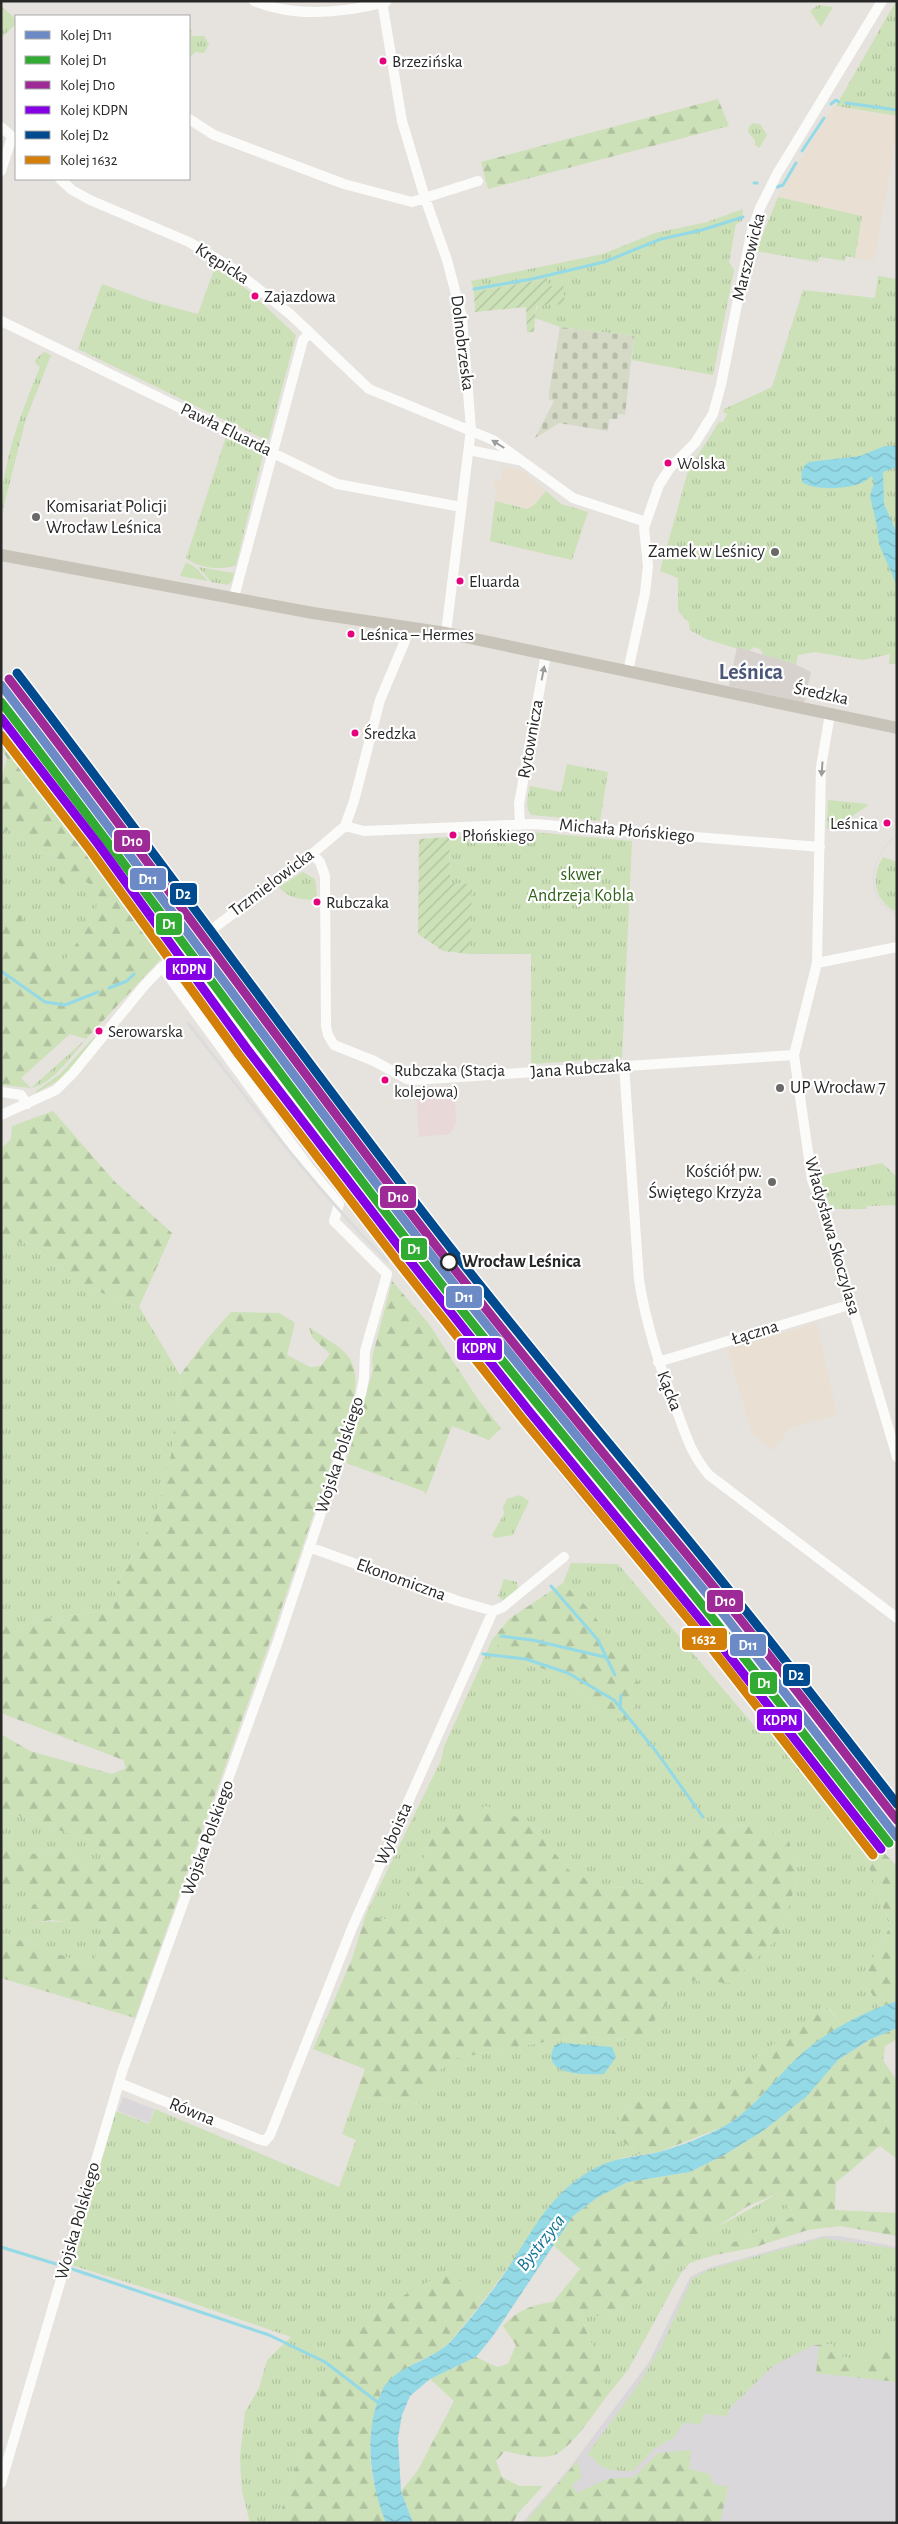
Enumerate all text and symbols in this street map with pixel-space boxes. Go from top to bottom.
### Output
legend [15,15,190,180]
text: Kolej D11 [60,28,112,43]
text: Kolej D1 [60,53,107,68]
place label: Brzezińska [392,53,463,70]
marker: Brzezińska [378,56,388,66]
text: Kolej D10 [60,78,115,93]
text: Kolej KDPN [60,103,128,118]
text: Kolej D2 [60,128,109,143]
text: Kolej 1632 [60,153,118,168]
street label: Marszowicka [729,211,769,303]
street label: Krępicka [192,240,252,288]
place label: Zajazdowa [264,288,336,306]
marker: Zajazdowa [250,291,260,301]
street label: Dolnobrzeska [447,294,477,392]
street label: Pawła Eluarda [178,400,274,460]
one-way arrow [492,439,505,448]
place label: Wolska [677,455,726,472]
marker: Wolska [663,458,673,468]
place label: Komisariat Policji Wrocław Leśnica [46,498,167,537]
marker: Komisariat Policji Wrocław Leśnica [30,511,42,523]
place label: Zamek w Leśnicy [648,543,765,561]
marker: Zamek w Leśnicy [769,546,781,558]
place label: Eluarda [469,573,520,590]
marker: Eluarda [455,576,465,586]
place label: Leśnica – Hermes [360,626,474,643]
marker: Leśnica – Hermes [346,629,356,639]
district label: Leśnica [719,661,784,683]
one-way arrow [539,664,547,680]
street label: Średzka [792,677,851,709]
street label: Rytownicza [515,698,547,780]
place label: Średzka [364,723,416,742]
marker: Średzka [350,728,360,738]
one-way arrow [818,761,826,777]
place label: Leśnica [830,815,878,832]
street label: Michała Płońskiego [558,816,696,846]
marker: Leśnica [882,818,892,828]
place label: Płońskiego [462,827,535,844]
line badge: D10 [113,829,151,853]
marker: Płońskiego [448,830,458,840]
text: D10 [121,835,143,849]
street label: Trzmielowicka [226,846,318,920]
park label: skwer Andrzeja Kobla [528,866,634,905]
line badge: D11 [129,867,167,891]
text: D11 [138,873,158,887]
line badge: D2 [169,882,198,906]
text: D2 [175,888,191,902]
place label: Rubczaka [326,894,389,911]
marker: Rubczaka [312,897,322,907]
line badge: D1 [155,912,183,936]
text: D1 [162,918,176,932]
line badge: KDPN [165,957,213,981]
text: KDPN [172,963,206,977]
place label: Serowarska [108,1023,183,1040]
marker: Serowarska [94,1026,104,1036]
street label: Jana Rubczaka [530,1057,632,1081]
place label: Rubczaka (Stacja kolejowa) [394,1062,505,1101]
marker: Rubczaka (Stacja kolejowa) [380,1075,390,1085]
place label: UP Wrocław 7 [790,1079,886,1097]
marker: UP Wrocław 7 [774,1082,786,1094]
street label: Władysława Skoczylasa [801,1155,863,1317]
place label: Kościół pw. Świętego Krzyża [649,1163,762,1202]
marker: Kościół pw. Świętego Krzyża [766,1176,778,1188]
line badge: D10 [379,1185,417,1209]
text: D10 [387,1191,409,1205]
line badge: D1 [400,1237,428,1261]
text: D1 [407,1243,421,1257]
marker: Wrocław Leśnica [440,1253,458,1271]
place label: Wrocław Leśnica [462,1253,582,1271]
line badge: D11 [445,1285,483,1309]
text: D11 [454,1291,474,1305]
street label: Łączna [729,1317,781,1349]
line badge: KDPN [456,1337,503,1361]
text: KDPN [462,1342,496,1356]
street label: Kącka [653,1369,685,1413]
street label: Wojska Polskiego [313,1394,367,1516]
street label: Ekonomiczna [354,1555,448,1605]
line badge: D10 [706,1589,744,1613]
text: D10 [714,1595,736,1609]
line badge: 1632 [681,1627,728,1651]
text: 1632 [692,1633,717,1647]
line badge: D11 [729,1633,767,1657]
text: D11 [738,1639,758,1653]
line badge: D2 [782,1663,811,1687]
text: D2 [788,1669,804,1683]
line badge: D1 [749,1671,778,1695]
text: D1 [757,1677,771,1691]
line badge: KDPN [756,1708,803,1732]
text: KDPN [763,1714,797,1728]
street label: Wojska Polskiego [179,1778,237,1898]
street label: Wyboista [372,1800,416,1868]
street label: Równa [167,2095,217,2129]
street label: Wojska Polskiego [53,2160,103,2282]
water label: Bystrzyca [513,2211,569,2275]

